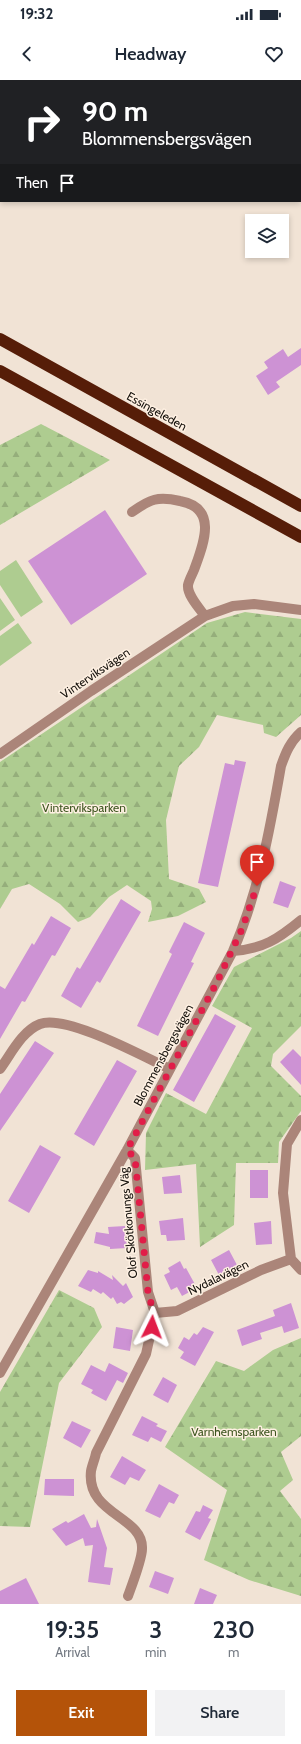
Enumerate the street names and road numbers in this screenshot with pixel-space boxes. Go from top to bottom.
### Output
street label: Essingeleden [124,388,190,434]
street label: Vinterviksvägen [58,644,133,702]
street label: Blommensbergsvägen [130,1001,196,1109]
street label: Olof Skötkonungs Väg [116,1166,140,1279]
street label: Nydalavägen [185,1256,251,1298]

